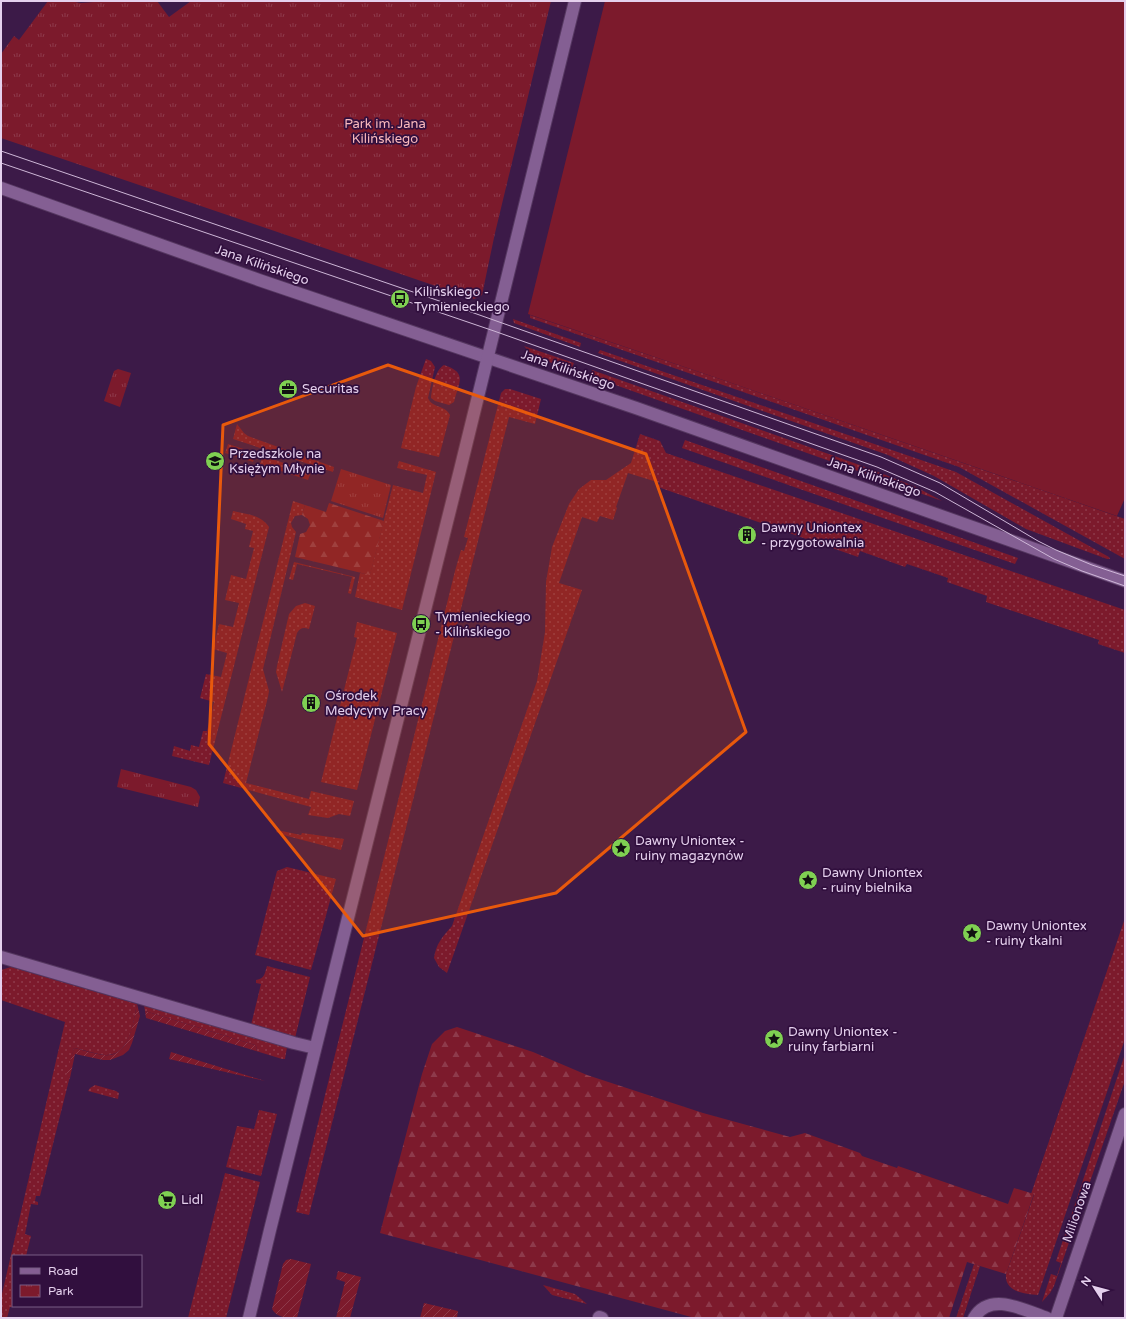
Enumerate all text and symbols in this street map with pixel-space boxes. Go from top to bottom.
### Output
park label: Park im. Jana Kilińskiego [344,116,426,147]
street label: Jana Kilińskiego [213,241,311,289]
place label: Kilińskiego - Tymienieckiego [414,284,510,315]
bus stop icon: Kilińskiego - Tymienieckiego [389,288,411,310]
street label: Jana Kilińskiego [519,346,617,394]
office icon: Securitas [277,378,299,400]
place label: Securitas [302,381,359,397]
place label: Przedszkole na Księżym Młynie [229,446,325,477]
school or university icon: Przedszkole na Księżym Młynie [204,450,226,472]
street label: Jana Kilińskiego [825,453,923,501]
place label: Dawny Uniontex - przygotowalnia [761,520,864,551]
building icon: Dawny Uniontex - przygotowalnia [736,524,758,546]
place label: Tymienieckiego - Kilińskiego [435,609,531,640]
bus stop icon: Tymienieckiego - Kilińskiego [410,613,432,635]
place label: Ośrodek Medycyny Pracy [325,688,427,719]
building icon: Ośrodek Medycyny Pracy [300,692,322,714]
place label: Dawny Uniontex - ruiny magazynów [635,833,745,864]
place icon: Dawny Uniontex - ruiny magazynów [610,837,632,859]
place label: Dawny Uniontex - ruiny bielnika [822,865,923,896]
place icon: Dawny Uniontex - ruiny bielnika [797,869,819,891]
place label: Dawny Uniontex - ruiny tkalni [986,918,1087,949]
place icon: Dawny Uniontex - ruiny tkalni [961,922,983,944]
place label: Dawny Uniontex - ruiny farbiarni [788,1024,898,1055]
place icon: Dawny Uniontex - ruiny farbiarni [763,1028,785,1050]
street label: Milionowa [1059,1179,1095,1245]
supermarket icon: Lidl [156,1189,178,1211]
place label: Lidl [181,1192,203,1208]
legend [12,1255,142,1307]
text: Road [48,1264,78,1278]
north arrow [1074,1267,1114,1307]
text: N [1078,1274,1094,1289]
text: Park [48,1284,74,1298]

